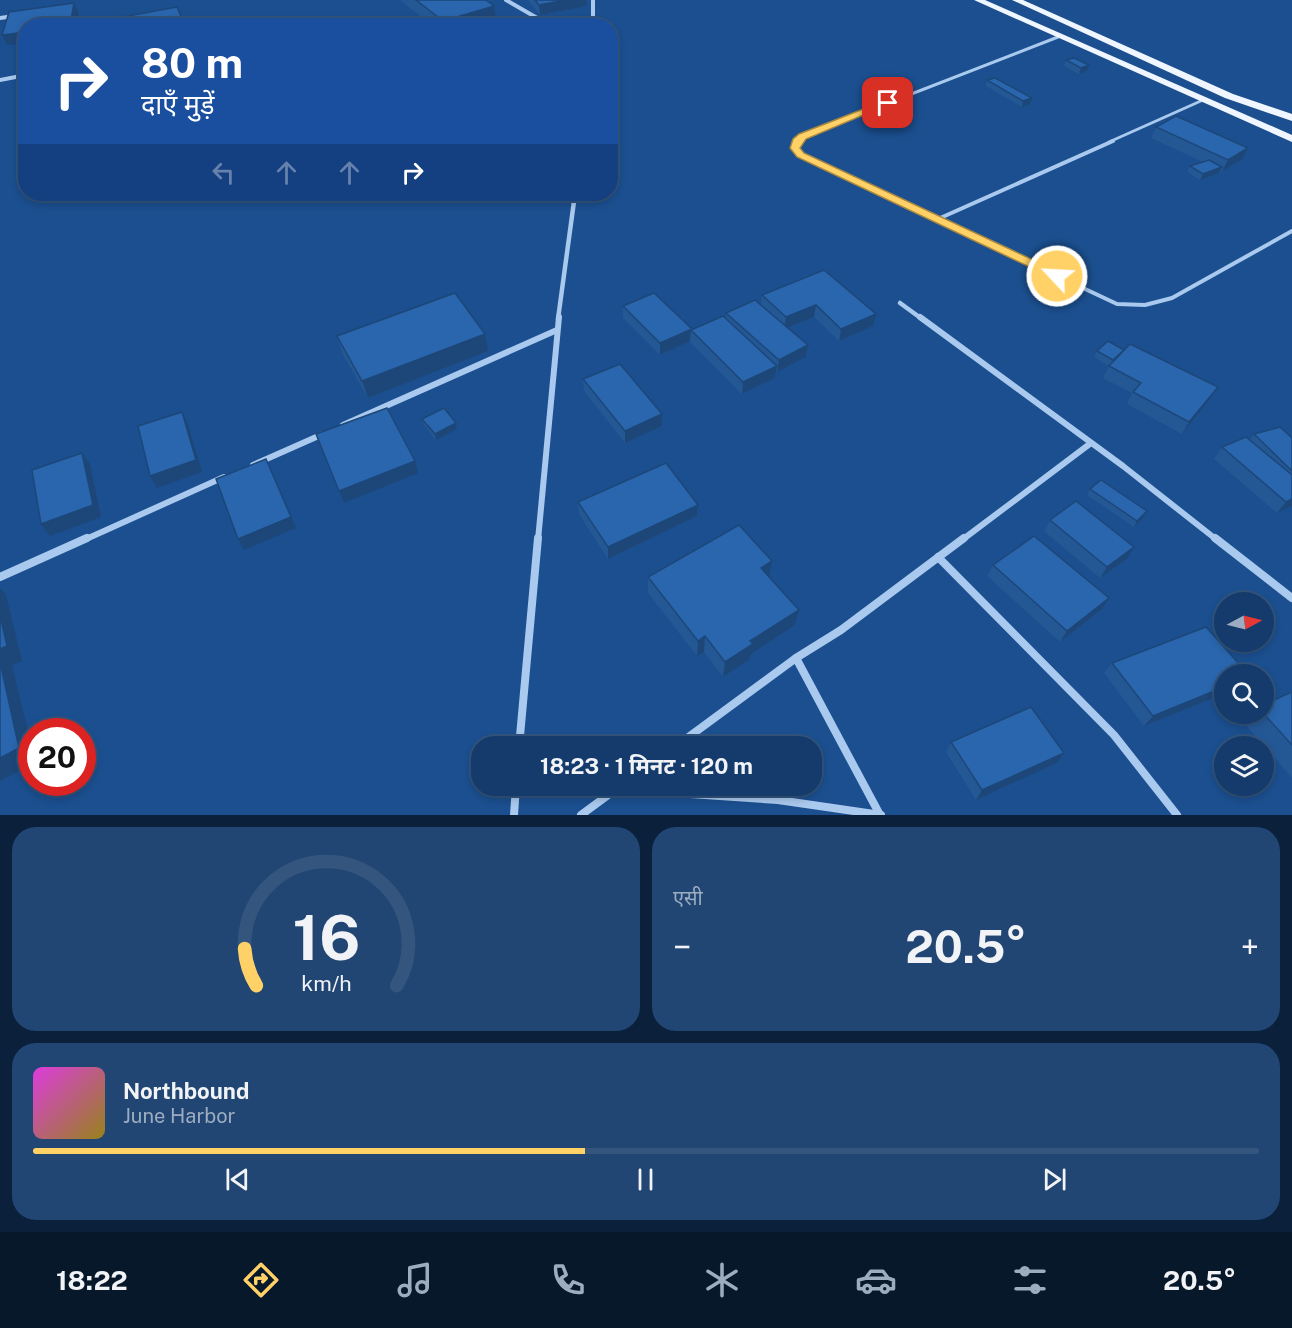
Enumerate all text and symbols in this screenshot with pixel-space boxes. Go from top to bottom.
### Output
text: 80 m [141,38,243,87]
icon: right [42,42,120,120]
pin [862,77,913,128]
icon: arrive [871,86,904,119]
text: दाएँ मुड़ें [141,88,214,120]
icon: left [207,156,240,189]
icon: ahead [270,156,303,189]
icon: ahead [333,156,366,189]
icon: right [396,156,429,189]
position arrow [1025,244,1089,308]
north arrow [1214,592,1274,652]
map controls [1214,592,1274,796]
button: search [1214,664,1274,724]
speed limit sign: 20 [18,718,96,796]
button: layers [1214,736,1274,796]
text: 18:23 · 1 मिनट · 120 m [540,753,753,779]
text: एसी [673,886,703,910]
text: 16 [292,901,360,974]
text: 20.5° [905,920,1027,973]
text: − [673,928,691,966]
text: + [1241,928,1259,966]
text: km/h [301,971,351,996]
text: Northbound [123,1078,249,1104]
text: June Harbor [123,1104,235,1128]
icon: previous [221,1163,254,1196]
icon: pause [629,1163,662,1196]
icon: next [1038,1163,1071,1196]
icon: directions [240,1259,282,1301]
icon: music [394,1259,436,1301]
icon: phone [547,1259,589,1301]
icon: climate [701,1259,743,1301]
icon: car [855,1259,897,1301]
icon: filters [1009,1259,1051,1301]
text: 18:22 [56,1264,128,1296]
text: 20.5° [1163,1264,1236,1296]

